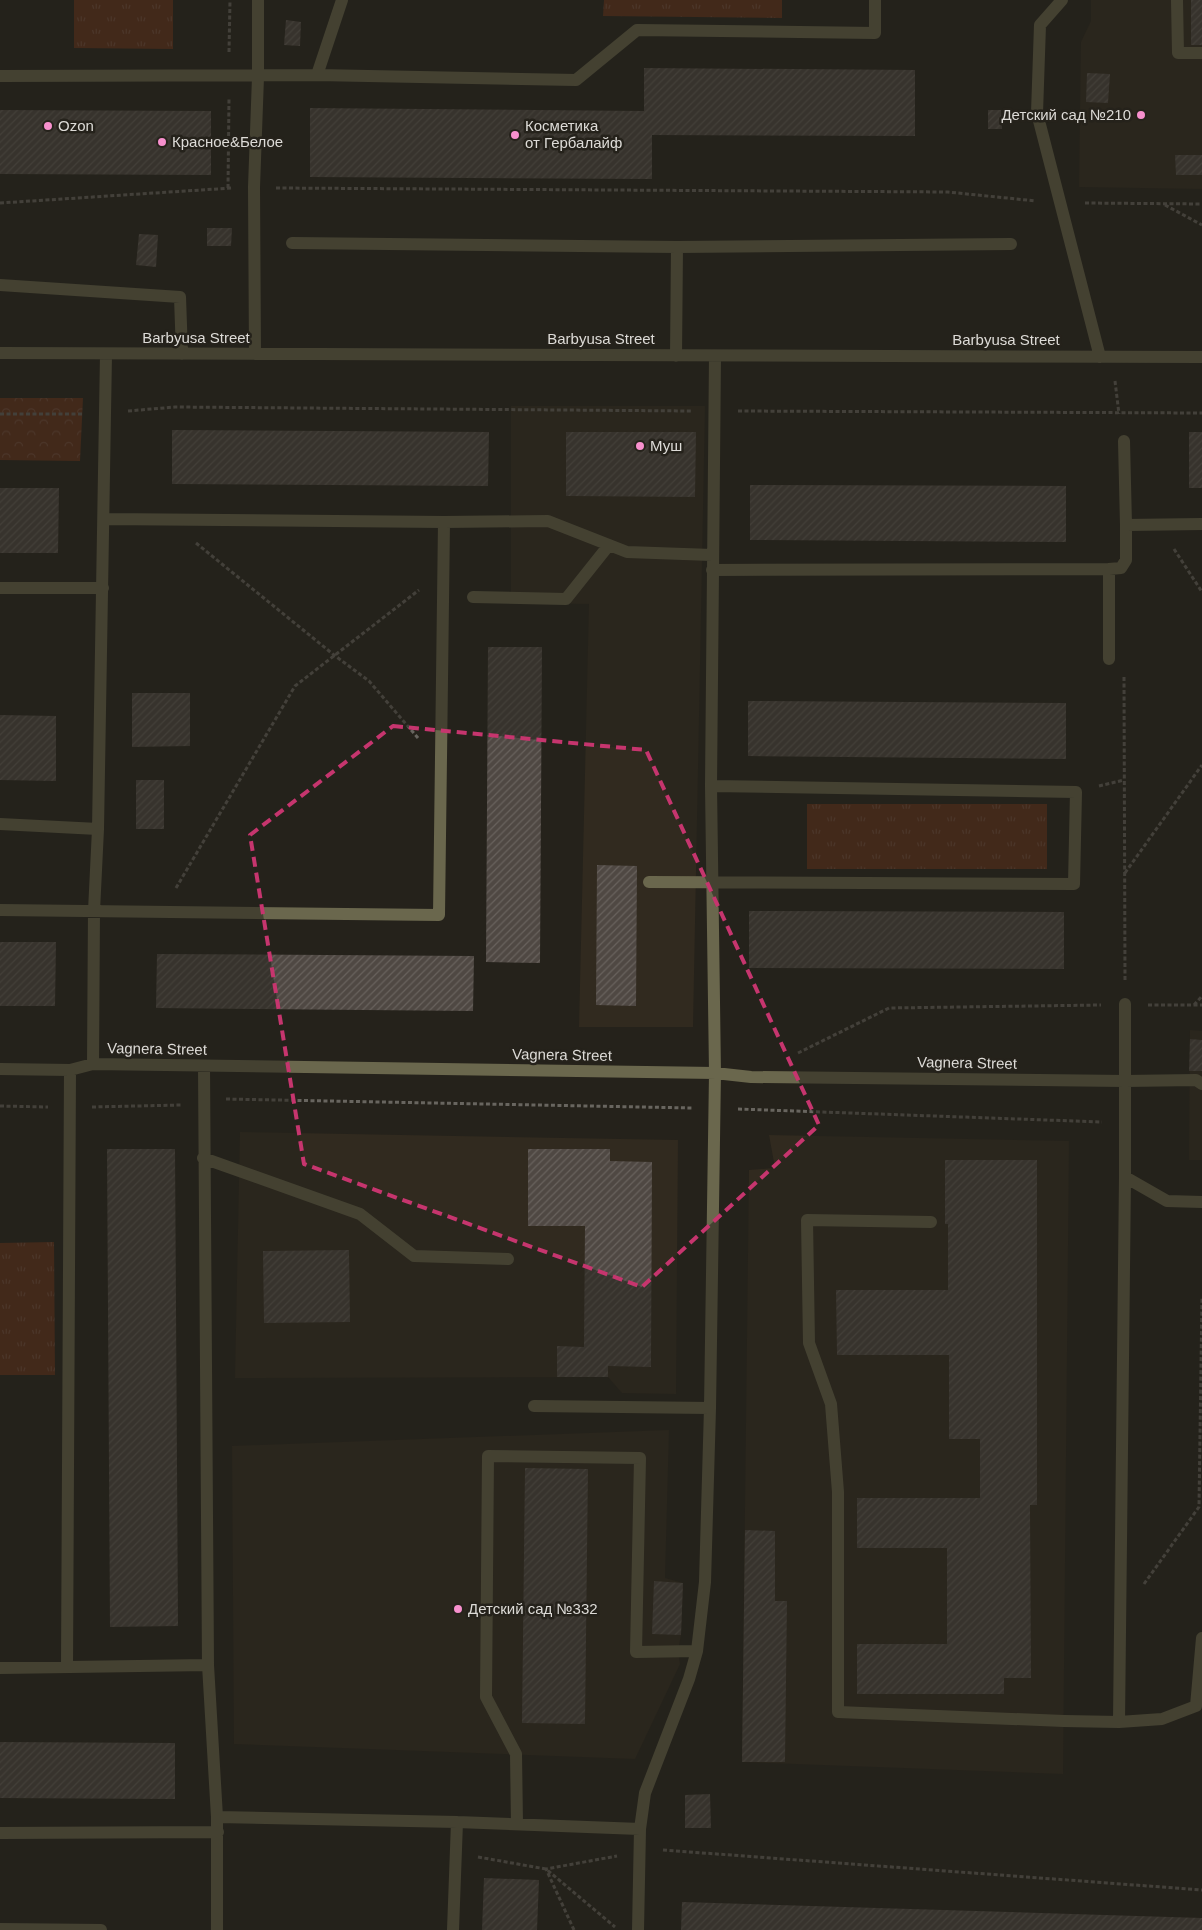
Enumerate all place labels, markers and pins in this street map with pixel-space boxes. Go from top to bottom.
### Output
place label: Детский сад №210 [1001,106,1131,123]
marker: Детский сад №210 [1135,109,1147,121]
place label: Ozon [58,117,94,134]
place label: Косметика от Гербалайф [525,117,622,151]
marker: Ozon [42,120,54,132]
marker: Косметика от Гербалайф [509,129,521,141]
place label: Красное&Белое [172,133,283,150]
marker: Красное&Белое [156,136,168,148]
place label: Муш [650,437,682,454]
marker: Муш [634,440,646,452]
place label: Детский cад №332 [468,1600,598,1617]
marker: Детский cад №332 [452,1603,464,1615]

